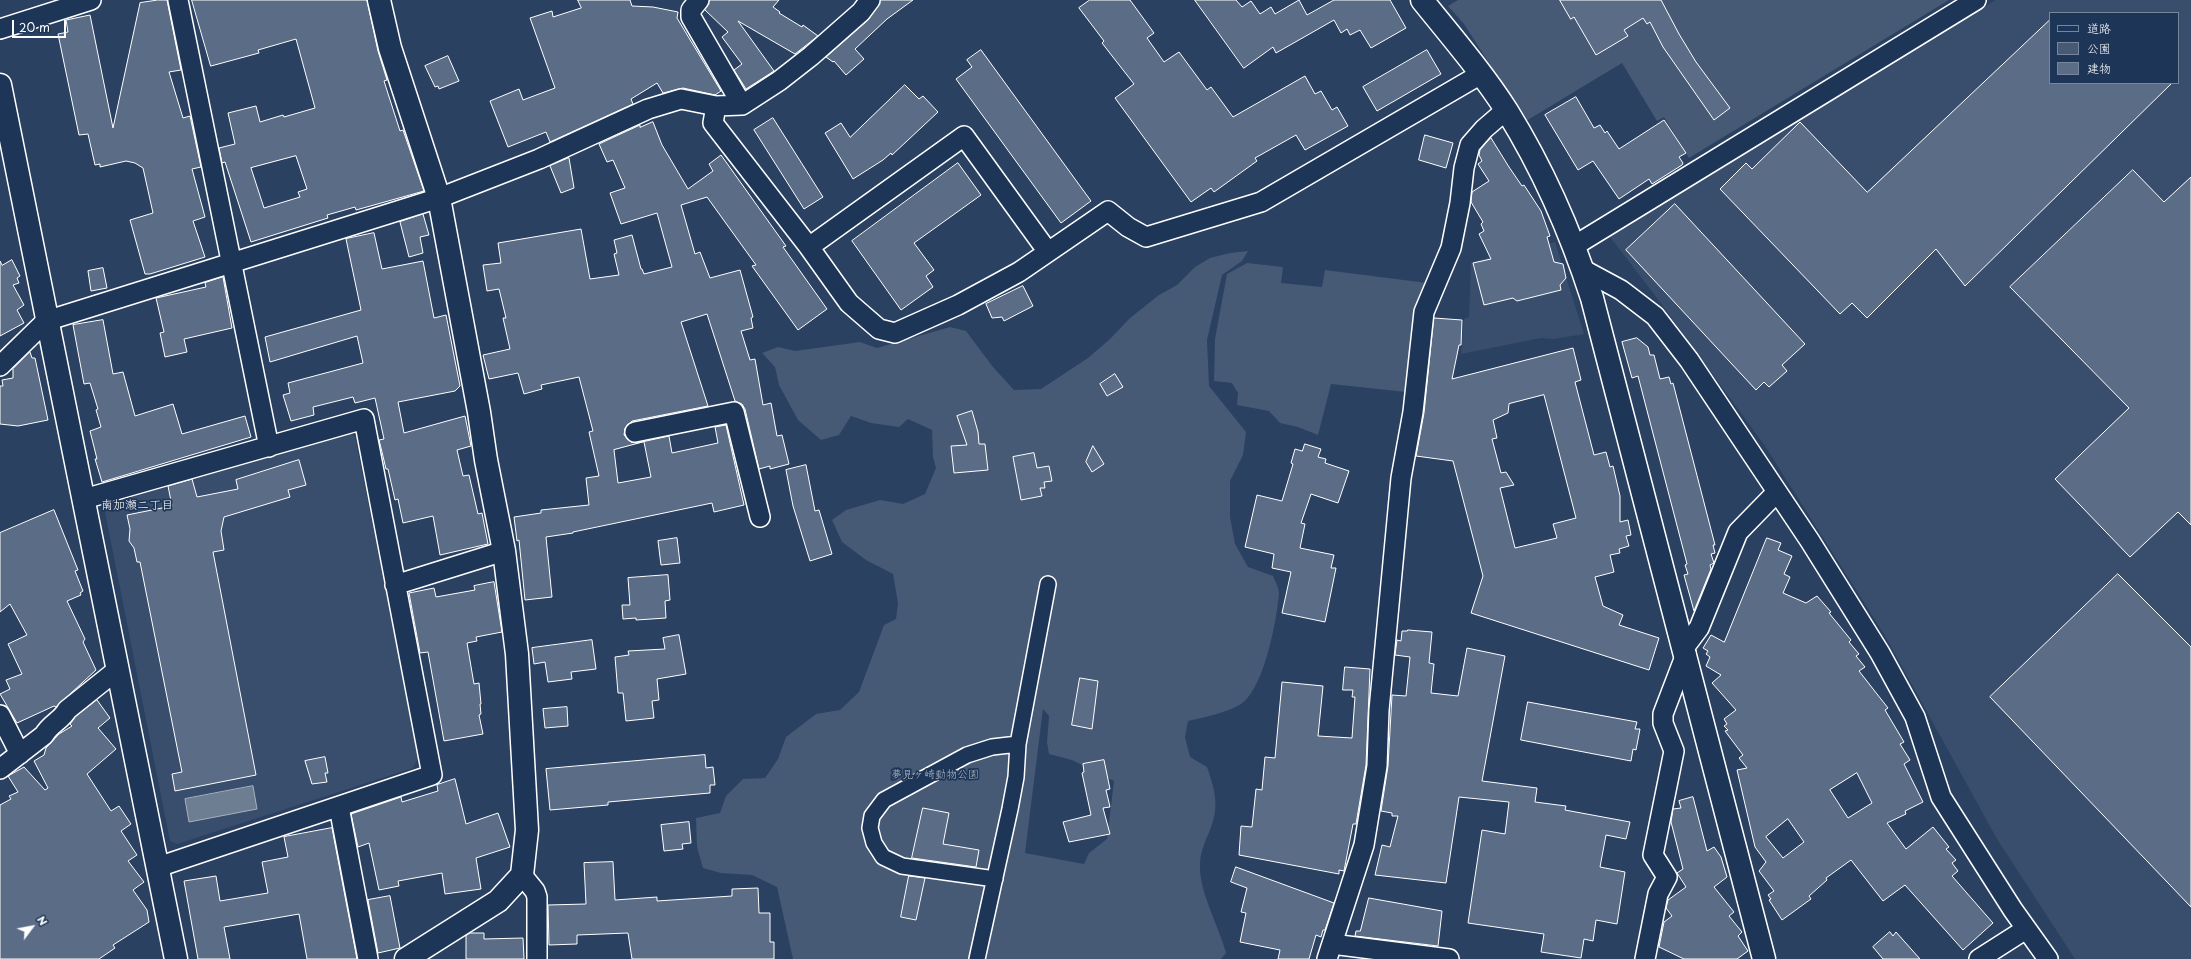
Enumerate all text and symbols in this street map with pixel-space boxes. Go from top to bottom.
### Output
scale bar [14,12,68,38]
legend [2049,12,2179,84]
text: 20 m [19,18,50,36]
text: 道路 [2087,19,2111,37]
text: 公園 [2087,39,2111,57]
text: 建物 [2087,59,2111,77]
district label: 南加瀬二丁目 [101,499,173,513]
park label: 夢見ヶ崎動物公園 [891,768,979,782]
north arrow [12,907,52,947]
text: N [33,912,52,929]

